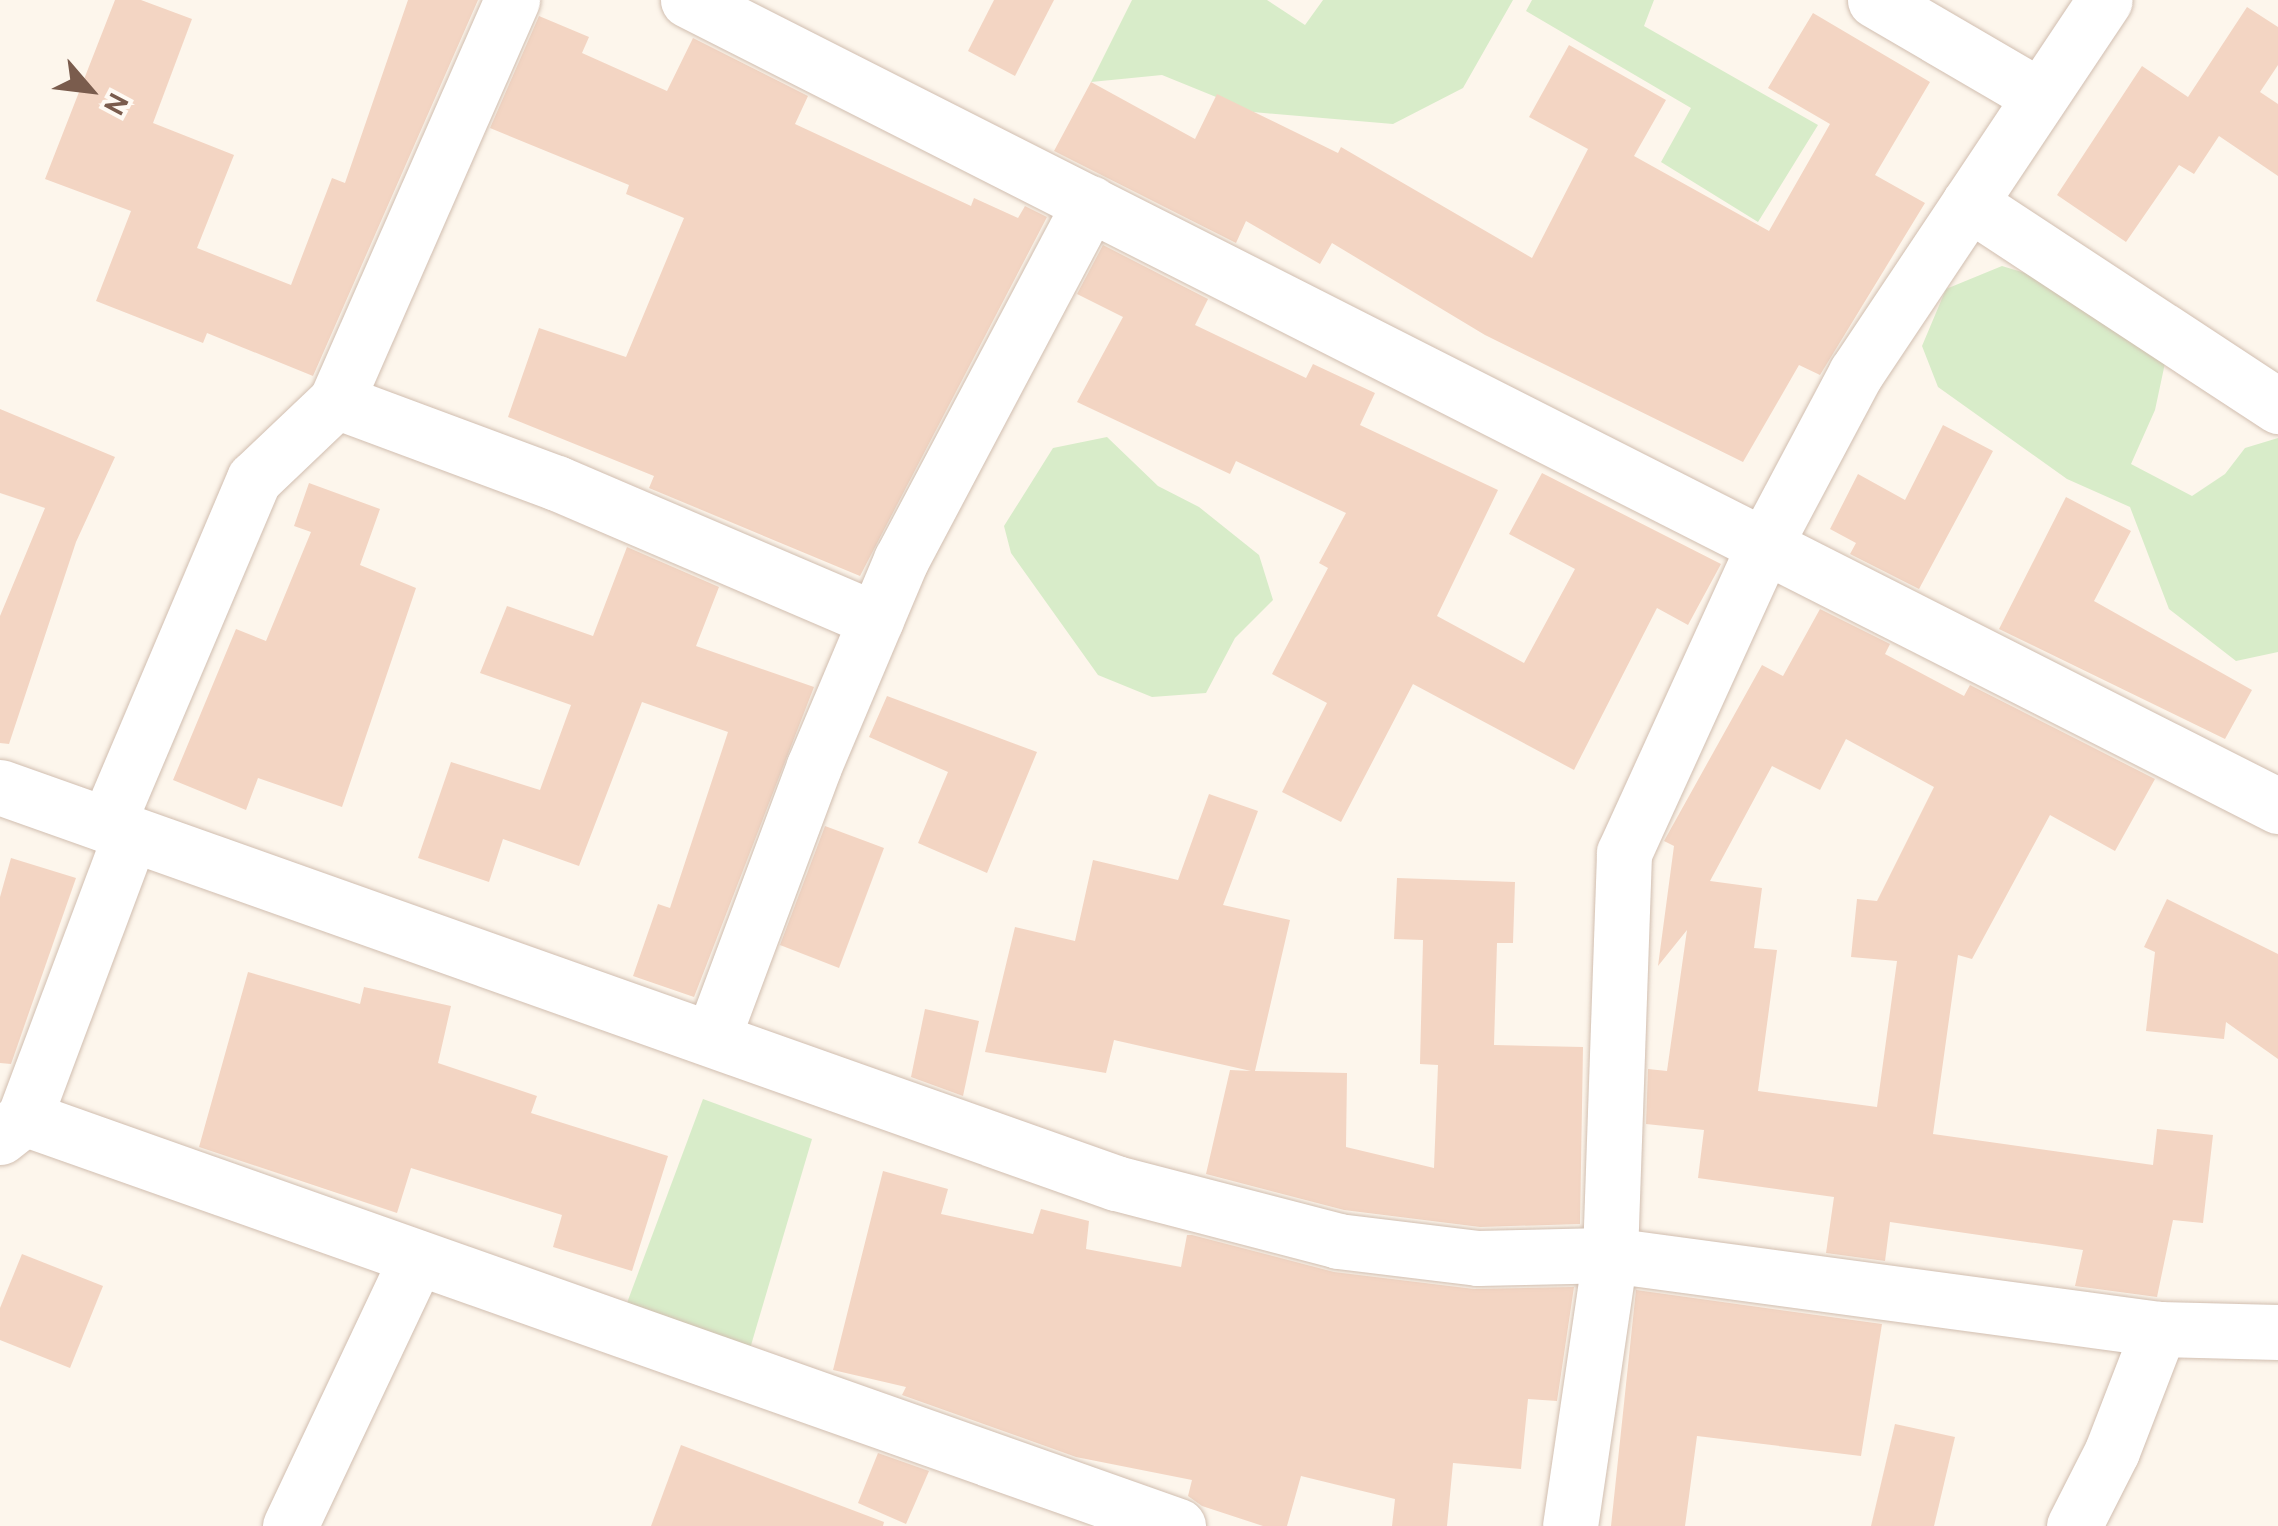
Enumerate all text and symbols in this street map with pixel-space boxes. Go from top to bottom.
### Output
north arrow [40,40,140,140]
text: N [97,87,136,121]

